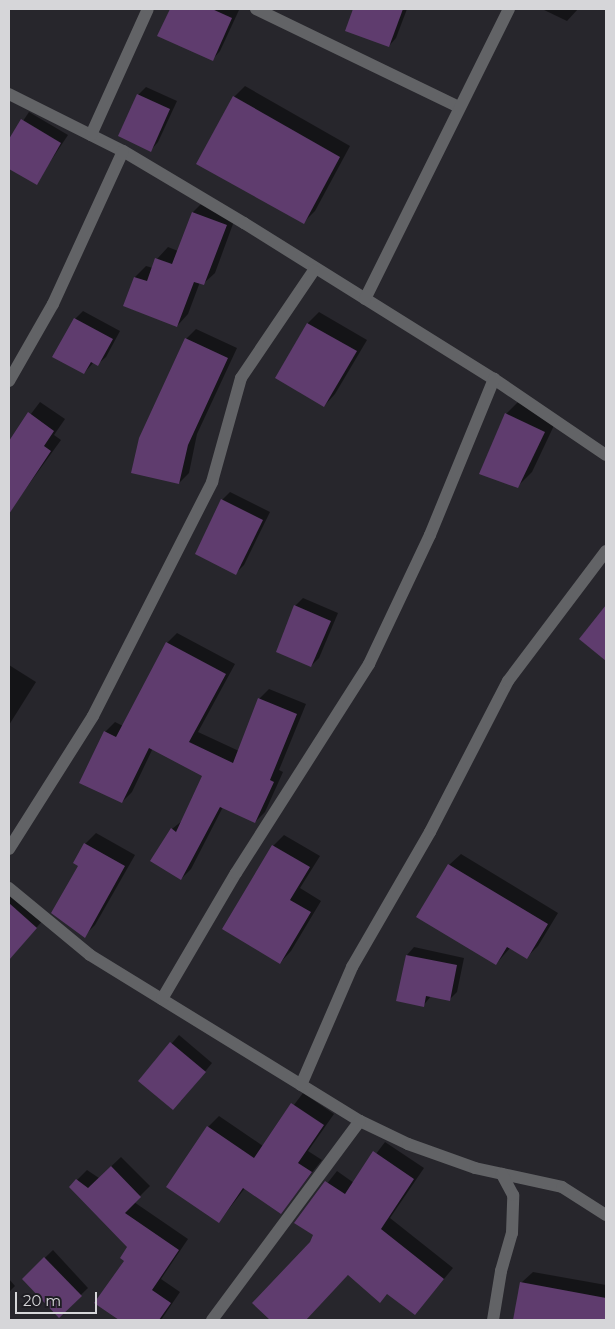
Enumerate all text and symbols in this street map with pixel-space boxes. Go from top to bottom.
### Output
scale bar [18,1282,100,1314]
text: 20 m [23,1291,61,1310]

